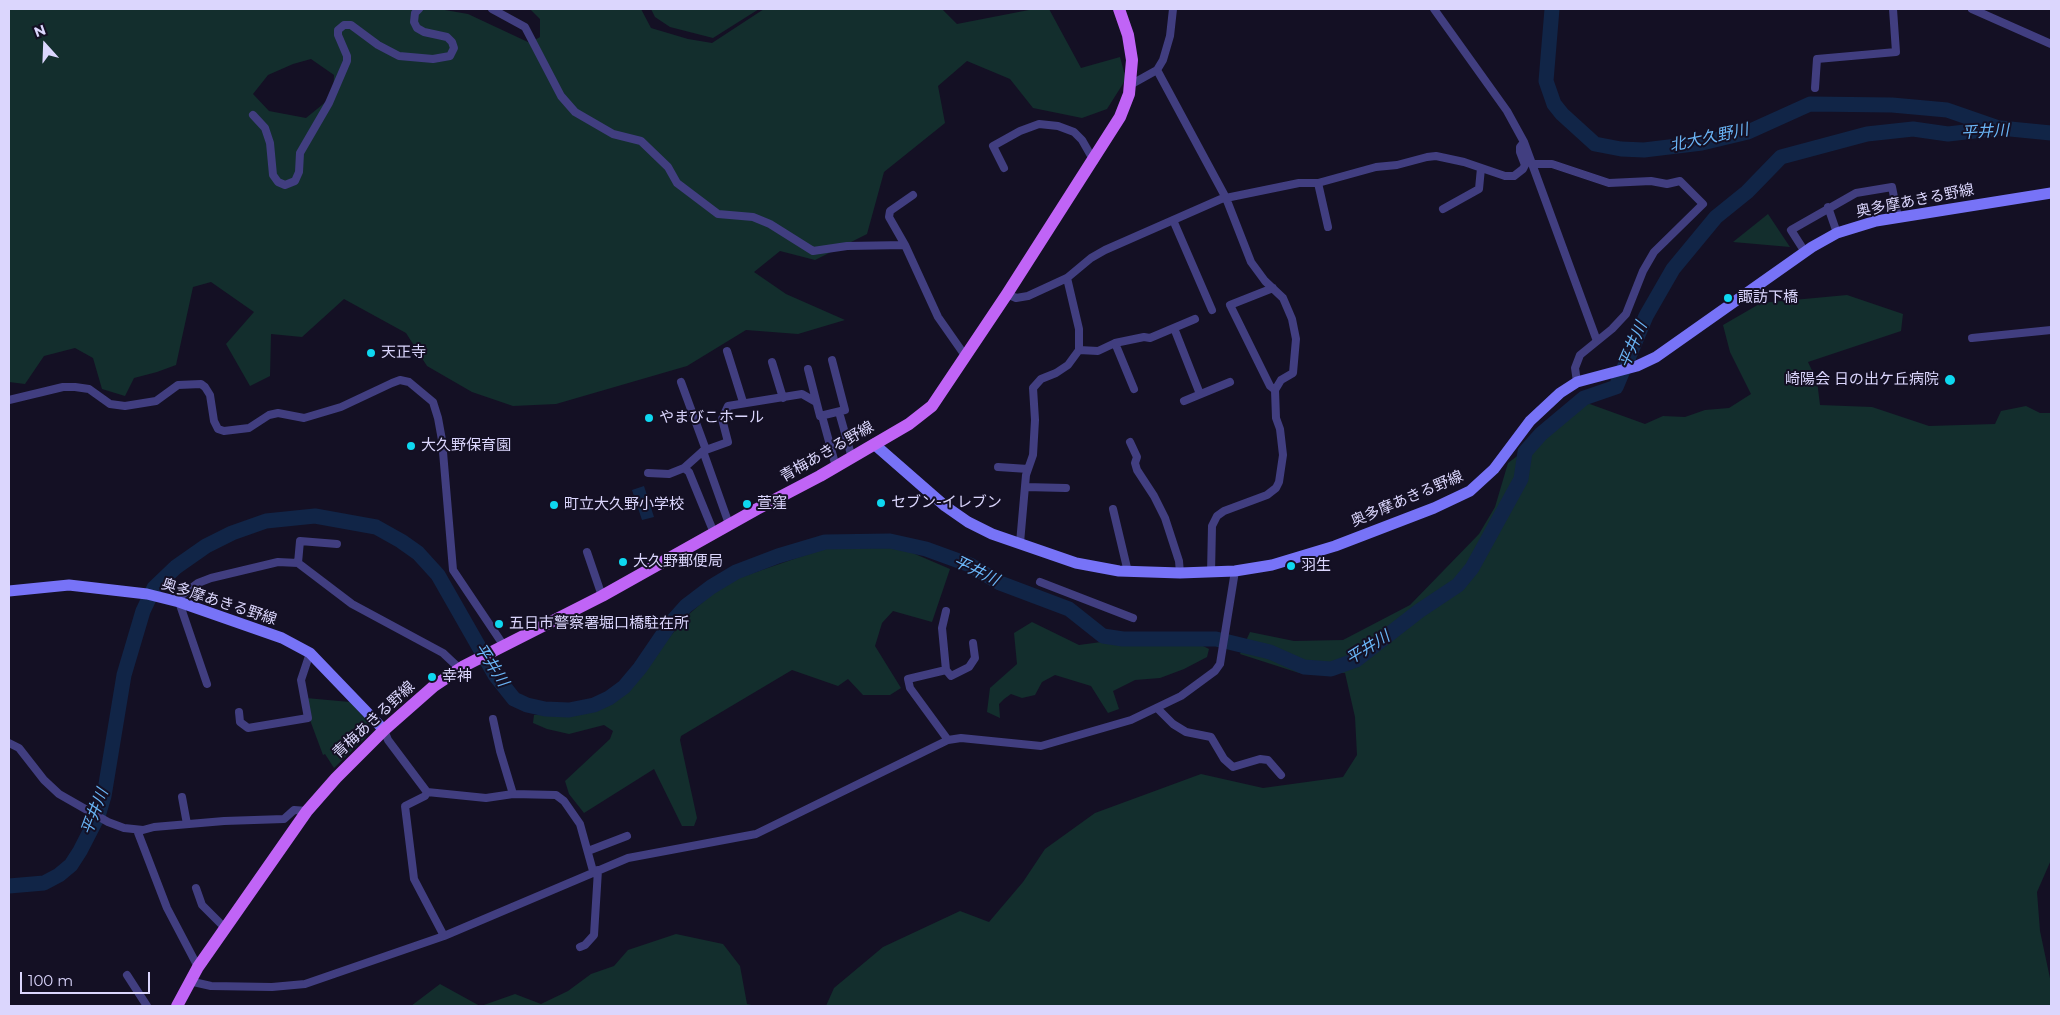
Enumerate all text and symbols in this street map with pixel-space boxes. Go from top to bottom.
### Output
north arrow [20,20,70,70]
text: N [31,21,48,41]
water label: 北大久野川 [1668,120,1750,156]
water label: 平井川 [1961,121,2009,143]
street label: 奥多摩あきる野線 [1854,181,1976,221]
place label: 諏訪下橋 [1738,289,1798,307]
marker: 諏訪下橋 [1722,292,1734,304]
water label: 平井川 [1615,319,1651,371]
place label: 天正寺 [381,344,426,362]
marker: 天正寺 [365,347,377,359]
place label: 崎陽会 日の出ケ丘病院 [1785,371,1939,389]
marker: 崎陽会 日の出ケ丘病院 [1943,373,1957,387]
place label: やまびこホール [659,409,764,427]
marker: やまびこホール [643,412,655,424]
street label: 青梅あきる野線 [777,418,877,486]
place label: 大久野保育園 [421,437,511,455]
marker: 大久野保育園 [405,440,417,452]
street label: 奥多摩あきる野線 [1348,467,1466,531]
place label: セブン-イレブン [891,494,1002,512]
place label: 萱窪 [757,495,787,513]
place label: 町立大久野小学校 [564,496,684,514]
marker: セブン-イレブン [875,497,887,509]
marker: 萱窪 [741,498,753,510]
marker: 町立大久野小学校 [548,499,560,511]
water label: 平井川 [950,552,1002,590]
place label: 大久野郵便局 [633,553,723,571]
marker: 大久野郵便局 [617,556,629,568]
place label: 羽生 [1301,557,1331,575]
marker: 羽生 [1285,560,1297,572]
street label: 奥多摩あきる野線 [159,575,279,629]
place label: 五日市警察署堀口橋駐在所 [509,615,689,633]
marker: 五日市警察署堀口橋駐在所 [493,618,505,630]
water label: 平井川 [1343,627,1393,669]
water label: 平井川 [470,640,512,690]
place label: 幸神 [442,668,472,686]
marker: 幸神 [426,671,438,683]
street label: 青梅あきる野線 [329,678,419,762]
water label: 平井川 [77,786,113,838]
scale bar [22,962,152,994]
text: 100 m [28,971,73,990]

